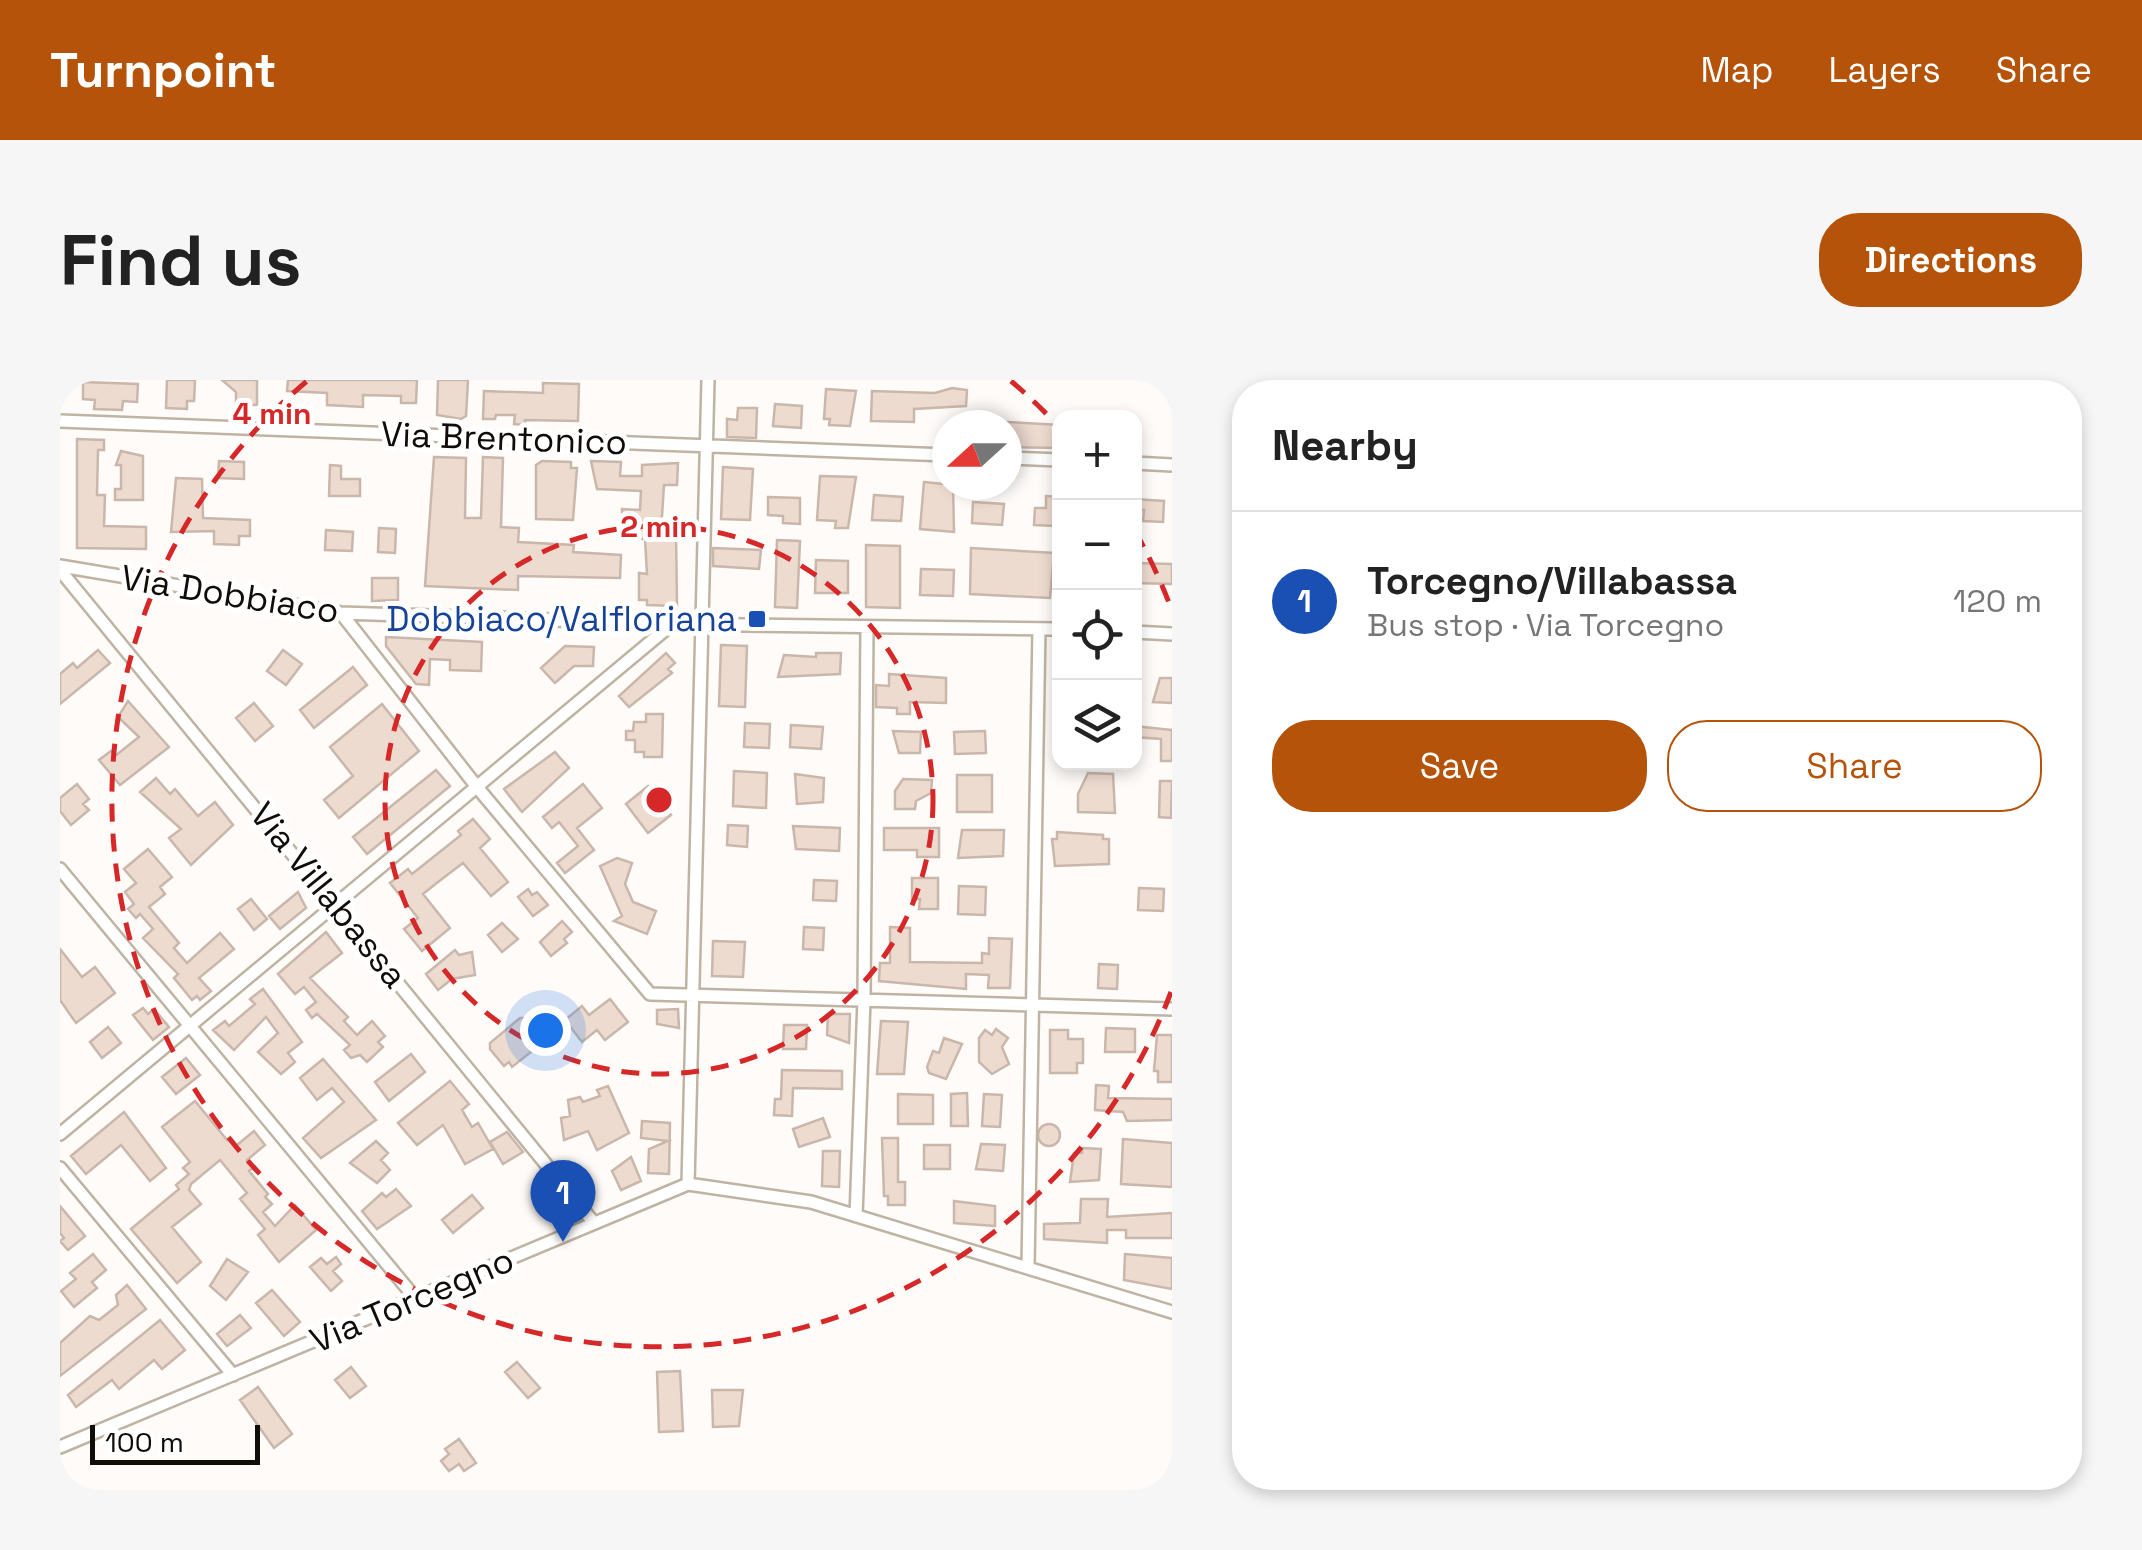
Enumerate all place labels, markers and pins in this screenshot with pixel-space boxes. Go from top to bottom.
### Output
place label: Dobbiaco/Valfloriana [386,597,737,641]
marker: Dobbiaco/Valfloriana [746,608,768,630]
centre of rings [641,782,677,818]
pin: 1 [530,1160,596,1242]

